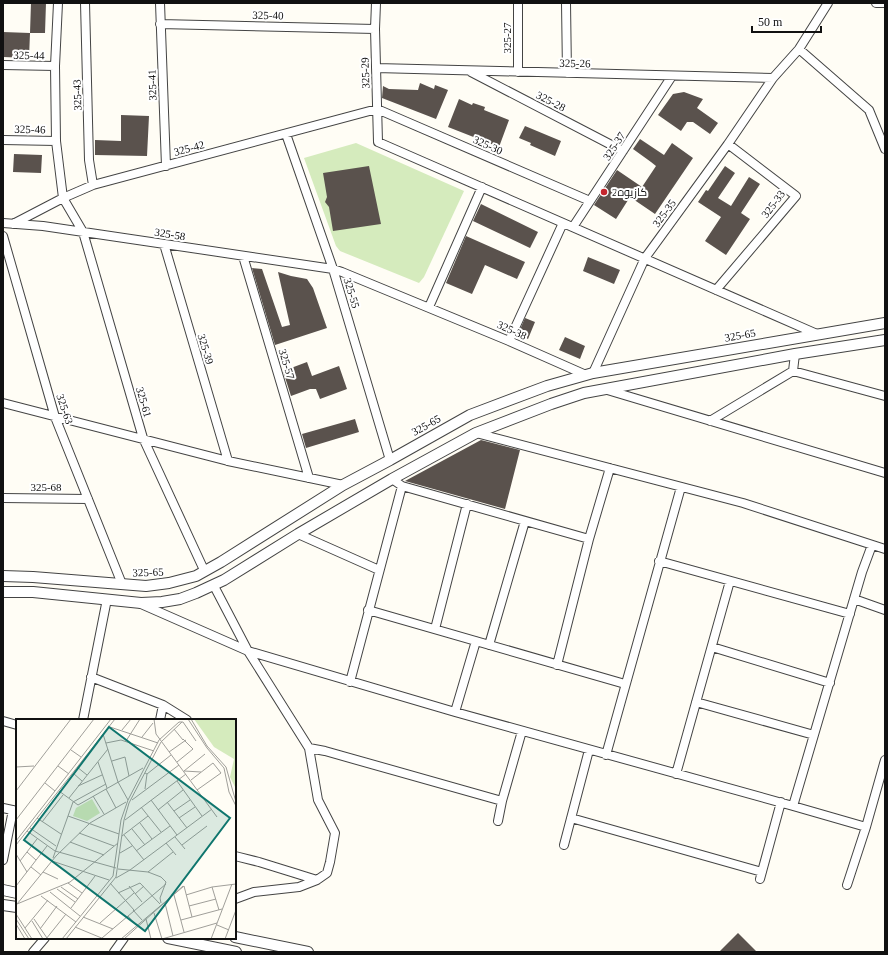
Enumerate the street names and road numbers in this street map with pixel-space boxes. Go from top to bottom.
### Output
street label: 325-40 [252,9,284,21]
street label: 325-27 [501,22,513,54]
street label: 325-44 [13,49,45,61]
street label: 325-29 [358,57,372,89]
street label: 325-26 [559,57,591,69]
street label: 325-41 [145,69,159,101]
street label: 325-43 [70,79,84,111]
street label: 325-28 [534,89,568,114]
street label: 325-46 [14,123,46,135]
street label: 325-37 [600,129,628,162]
street label: 325-30 [471,133,505,157]
street label: 325-42 [172,138,206,158]
street label: 325-33 [759,188,787,220]
street label: 325-35 [650,196,678,229]
street label: 325-58 [154,226,187,242]
street label: 325-55 [342,276,362,310]
street label: 325-38 [495,318,529,342]
street label: 325-65 [724,326,757,344]
street label: 325-39 [196,332,216,366]
street label: 325-57 [277,347,297,381]
street label: 325-61 [134,385,154,419]
street label: 325-63 [54,392,76,426]
street label: 325-65 [409,412,443,438]
street label: 325-68 [30,481,62,493]
street label: 325-65 [132,565,164,579]

